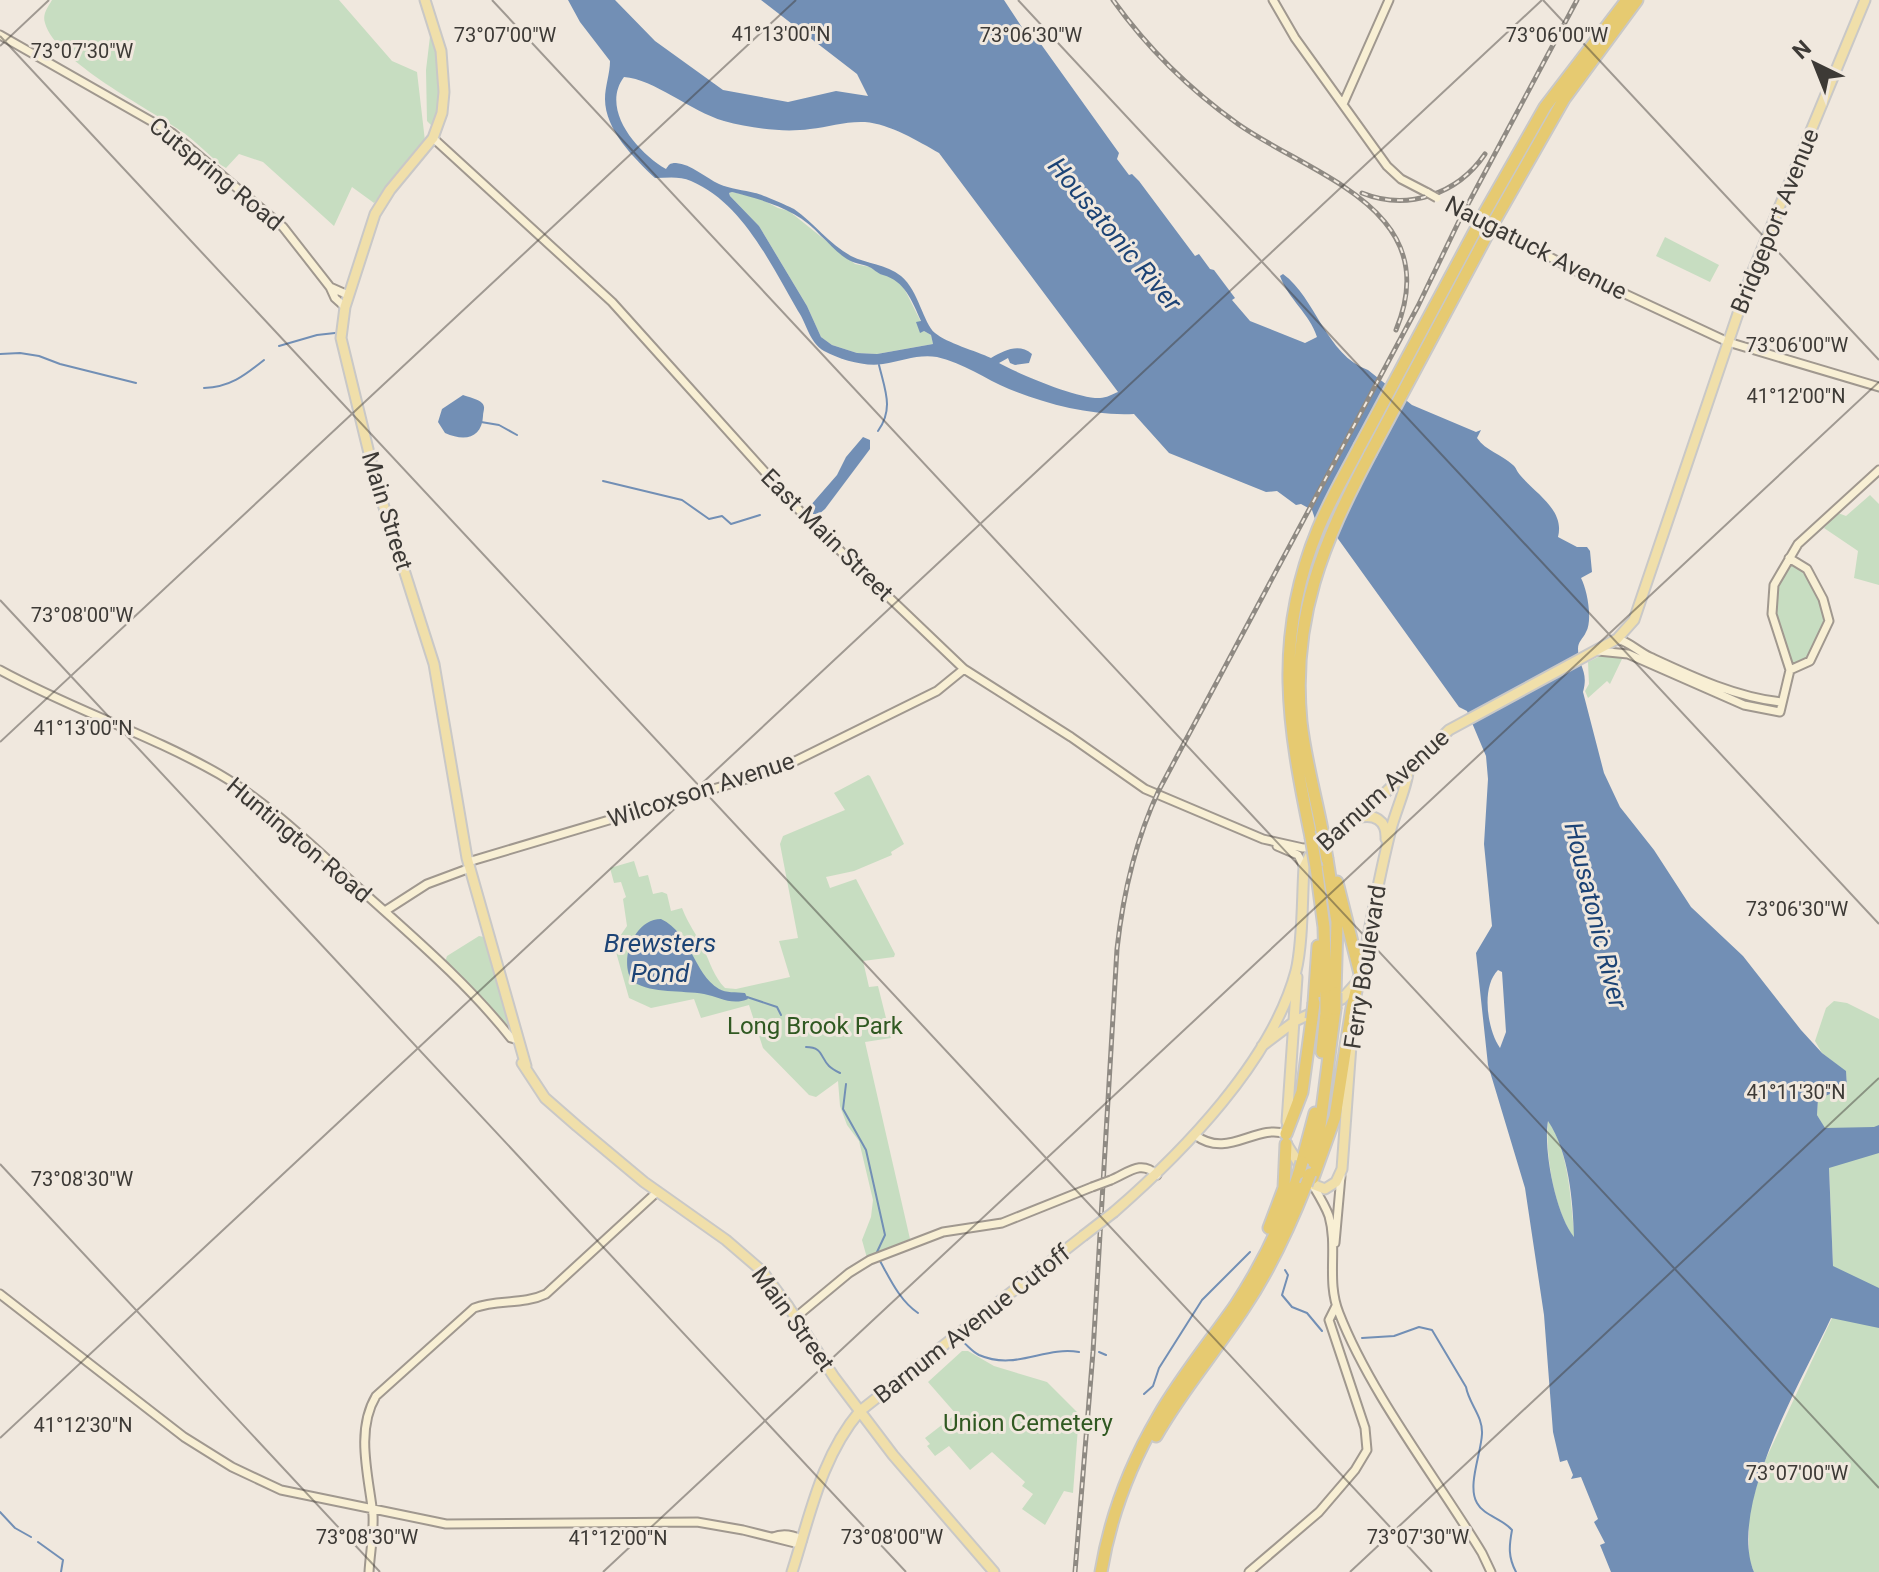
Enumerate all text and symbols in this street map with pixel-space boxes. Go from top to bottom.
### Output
text: 41°13'00"N [731,22,831,46]
text: 73°07'00"W [454,23,557,47]
text: 73°06'30"W [980,23,1083,47]
text: 73°06'00"W [1506,23,1609,47]
north arrow [1775,24,1855,104]
text: N [1787,35,1816,64]
text: 73°07'30"W [31,39,134,63]
street label: Cutspring Road [143,111,289,237]
street label: Bridgeport Avenue [1725,125,1825,317]
water label: Housatonic River [1042,151,1189,318]
street label: Naugatuck Avenue [1440,190,1632,306]
text: 73°06'00"W [1746,333,1849,357]
text: 41°12'00"N [1746,384,1846,408]
street label: Main Street [356,448,418,574]
street label: East Main Street [755,463,899,607]
text: 73°08'00"W [31,603,134,627]
text: 41°13'00"N [33,716,133,740]
street label: Barnum Avenue [1311,723,1455,857]
street label: Wilcoxson Avenue [604,747,798,833]
street label: Huntington Road [221,772,377,908]
water label: Housatonic River [1558,819,1634,1013]
street label: Ferry Boulevard [1338,883,1392,1051]
text: 73°06'30"W [1746,897,1849,921]
water label: Brewsters Pond [604,928,716,988]
park label: Long Brook Park [727,1012,904,1040]
text: 41°11'30"N [1746,1080,1846,1104]
text: 73°08'30"W [31,1167,134,1191]
street label: Barnum Avenue Cutoff [868,1238,1076,1409]
street label: Main Street [746,1261,840,1377]
park label: Union Cemetery [943,1409,1114,1437]
text: 41°12'30"N [33,1413,133,1437]
text: 73°07'00"W [1746,1461,1849,1485]
text: 73°08'30"W [316,1525,419,1549]
text: 73°08'00"W [841,1525,944,1549]
text: 73°07'30"W [1367,1525,1470,1549]
text: 41°12'00"N [568,1526,668,1550]

